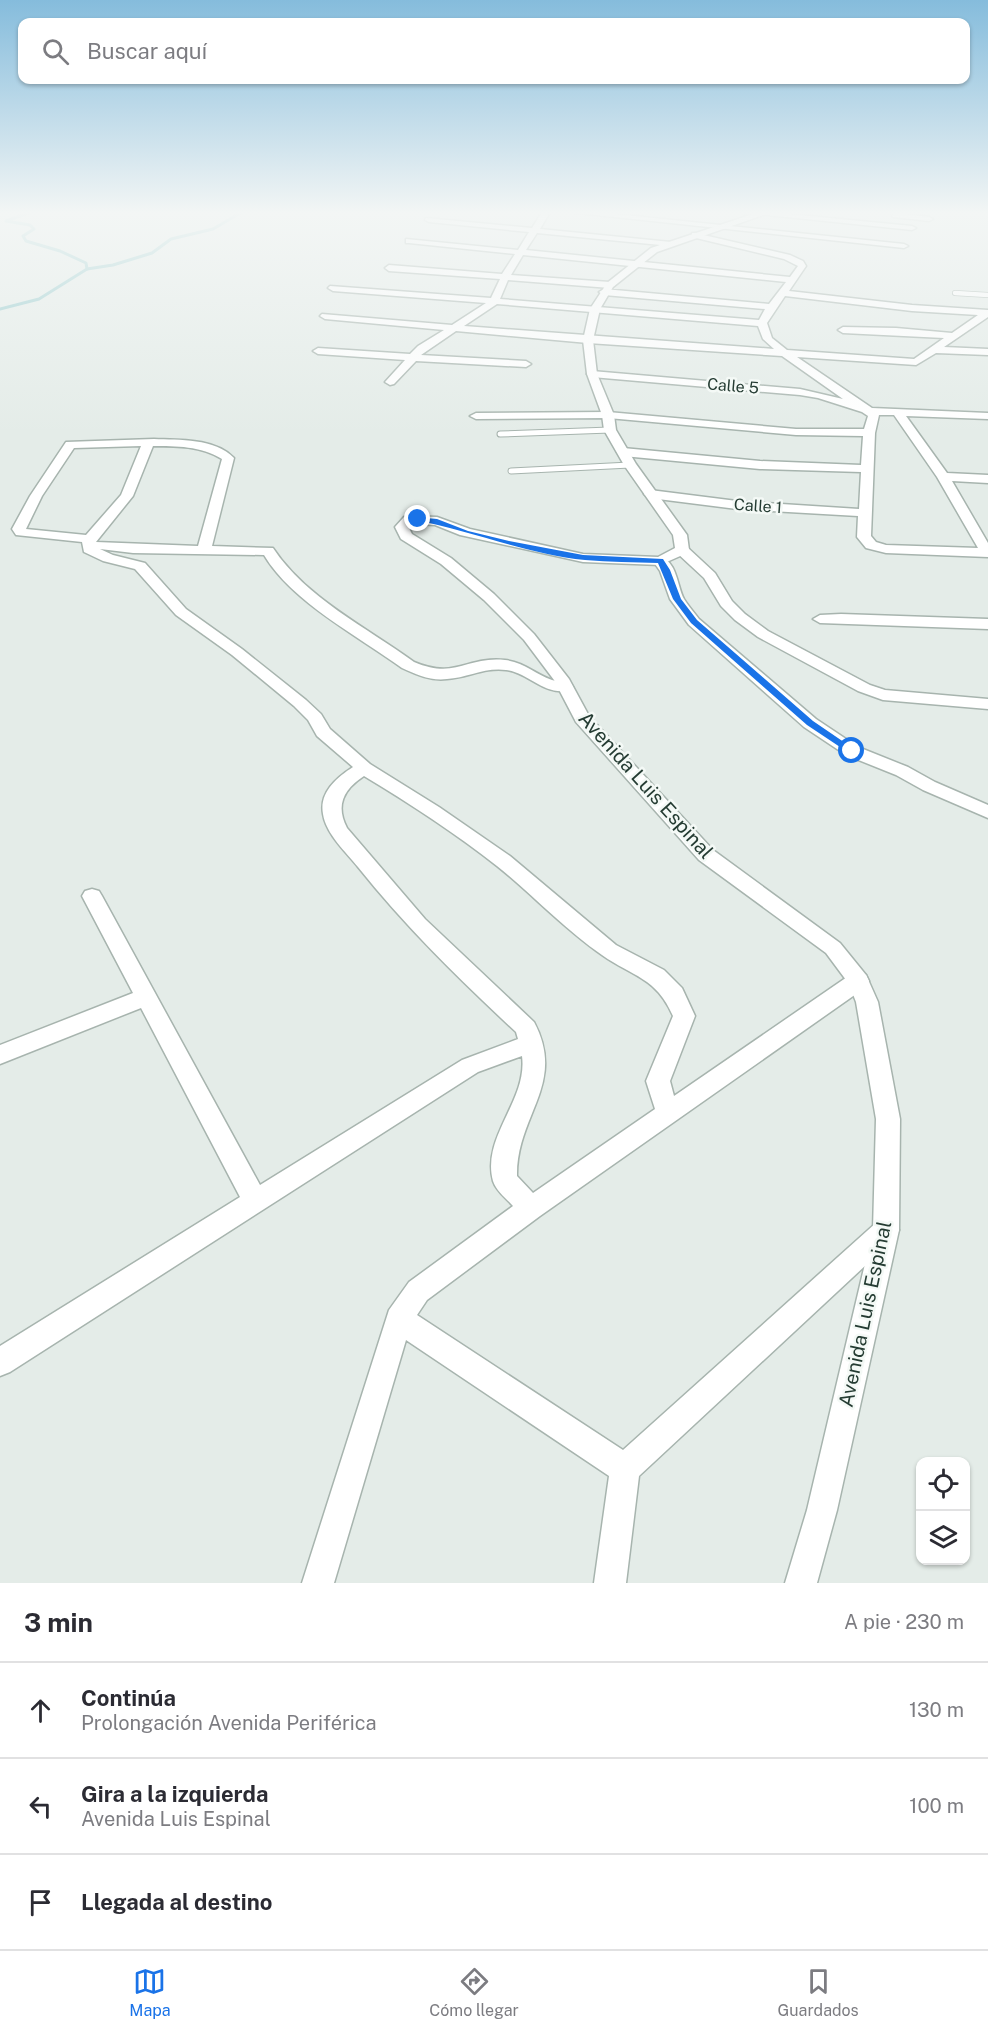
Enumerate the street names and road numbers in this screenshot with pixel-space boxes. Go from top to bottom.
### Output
street label: Calle 5 [706,374,760,398]
street label: Calle 1 [733,495,783,517]
street label: Avenida Luis Espinal [574,706,718,864]
street label: Avenida Luis Espinal [834,1219,896,1409]

